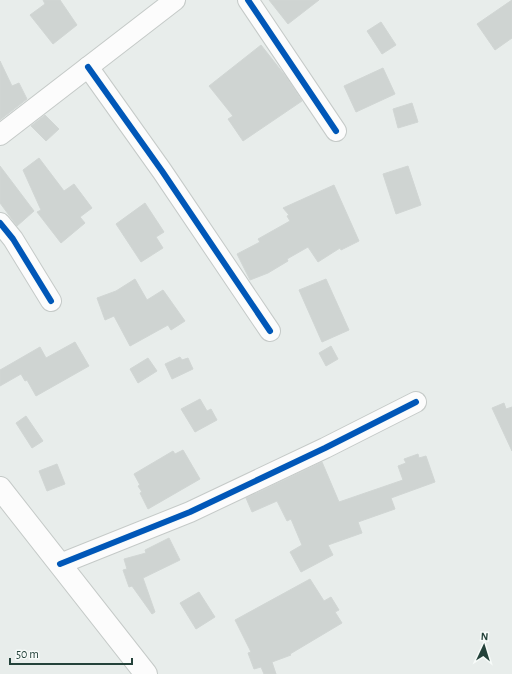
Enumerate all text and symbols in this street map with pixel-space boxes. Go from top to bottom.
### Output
north arrow [464,626,504,666]
text: N [480,631,489,642]
scale bar [10,640,132,666]
text: 50 m [16,648,39,660]

